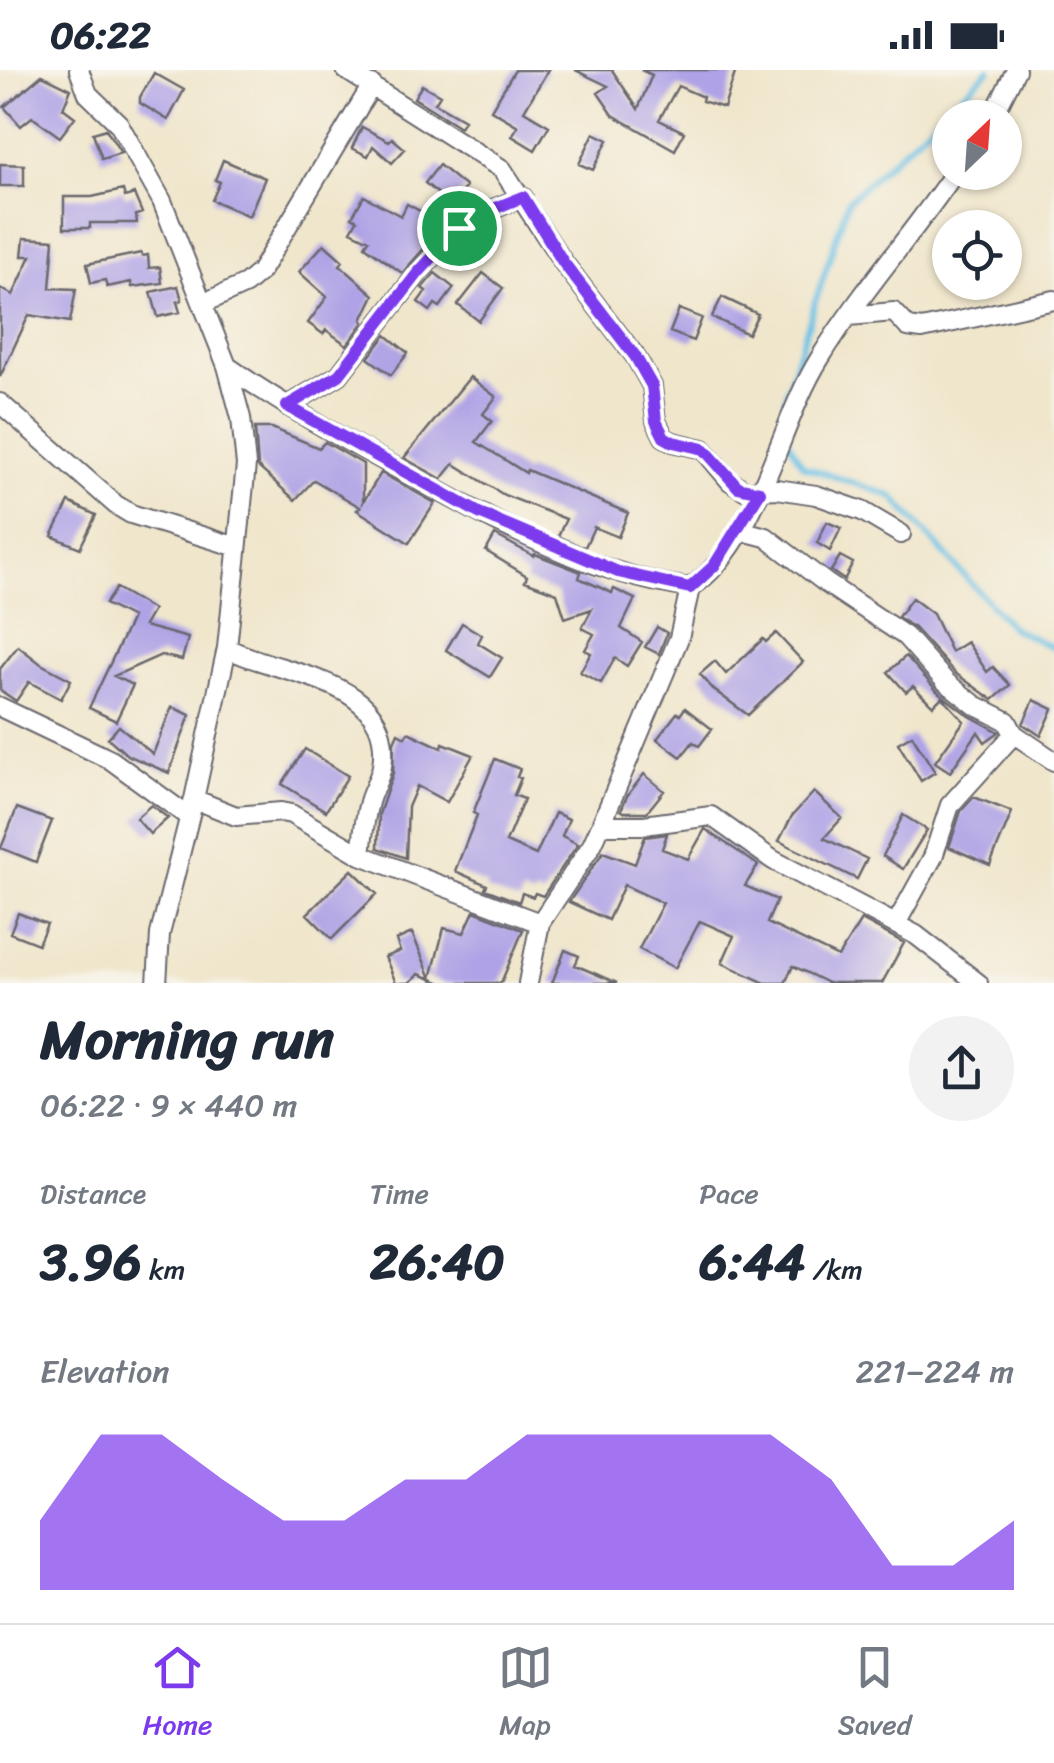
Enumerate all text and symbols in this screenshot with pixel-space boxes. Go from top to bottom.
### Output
text: 06:22 [50,2,151,69]
north arrow [932,100,1022,190]
map controls [932,100,1022,300]
pin [417,186,502,271]
icon: arrive [432,201,487,256]
button: locate [932,210,1022,300]
text: Morning run [40,991,334,1088]
button: share [909,1016,1014,1121]
text: 06:22 · 9 × 440 m [40,1077,297,1134]
text: Distance [40,1169,146,1218]
text: Time [370,1169,429,1218]
text: Pace [699,1169,759,1218]
text: 3.96 [40,1218,142,1307]
text: 26:40 [370,1218,505,1307]
text: 6:44 [699,1218,805,1307]
text: km [142,1245,185,1294]
text: /km [805,1245,863,1294]
text: Elevation [40,1343,170,1400]
text: 221–224 m [855,1343,1014,1400]
tab: Home [143,1640,212,1749]
tab: Map [498,1640,553,1749]
tab: Saved [838,1640,911,1749]

